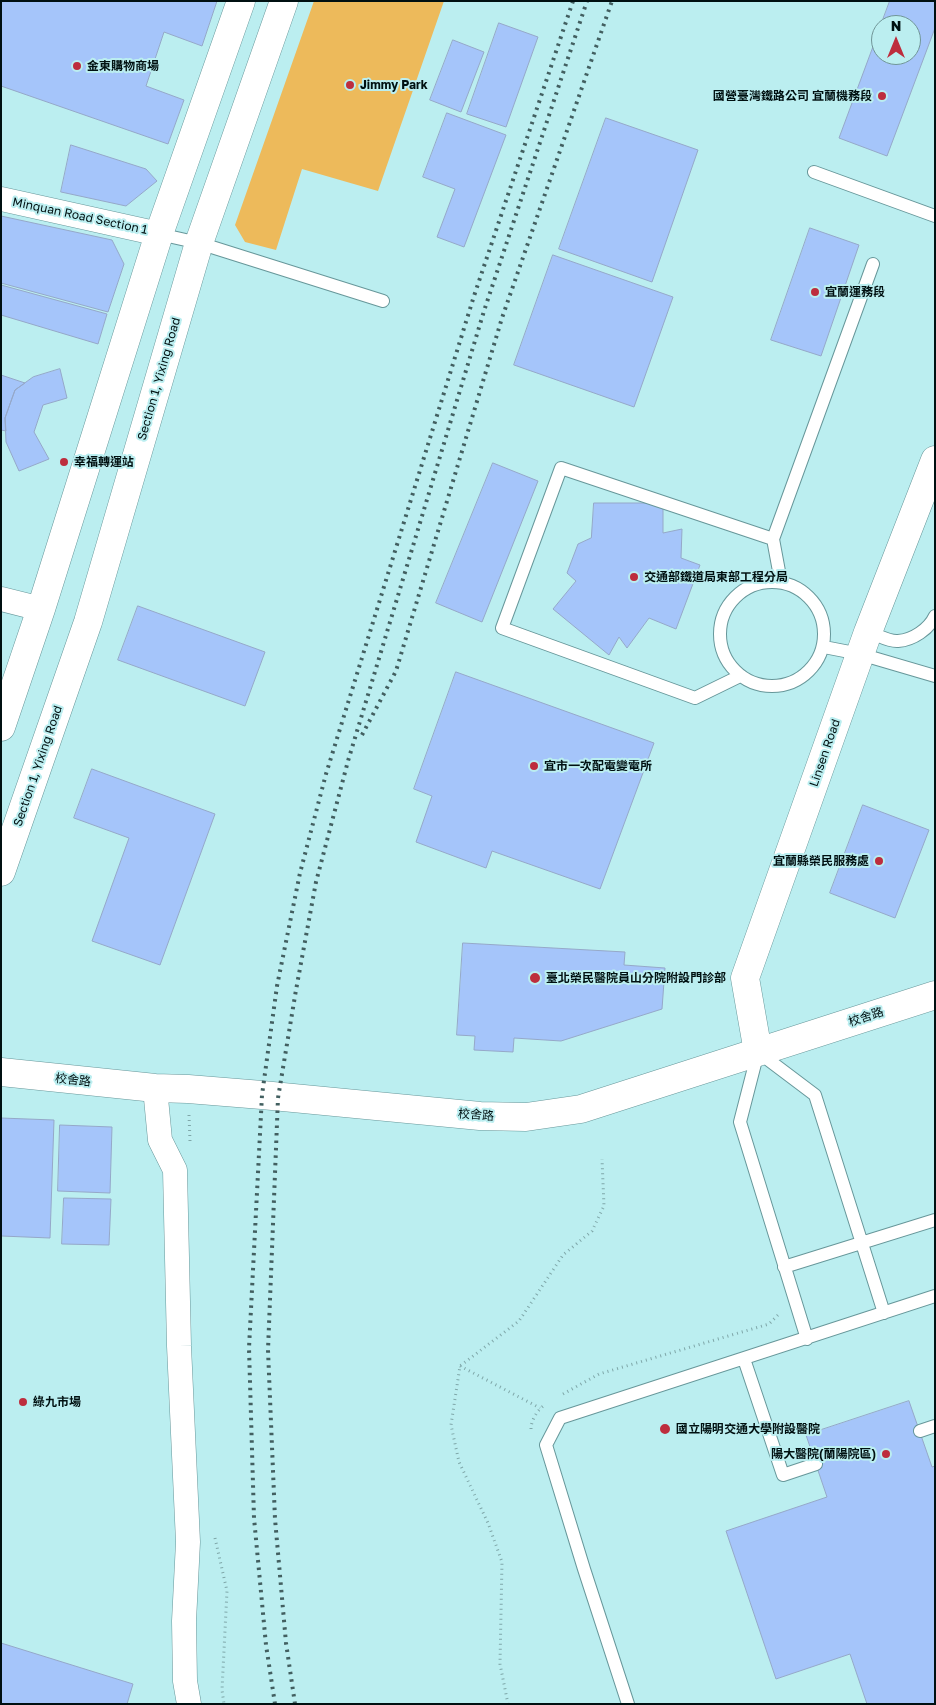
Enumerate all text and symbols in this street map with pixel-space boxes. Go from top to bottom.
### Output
north arrow [871,15,921,65]
text: N [891,17,901,34]
place label: 金東購物商場 [87,59,159,73]
marker: 金東購物商場 [71,60,83,72]
place label: Jimmy Park [360,78,428,92]
marker: Jimmy Park [344,79,356,91]
place label: 國營臺灣鐵路公司 宜蘭機務段 [713,89,872,103]
marker: 國營臺灣鐵路公司 宜蘭機務段 [876,90,888,102]
street label: Minquan Road Section 1 [11,195,149,237]
place label: 宜蘭運務段 [825,285,885,299]
marker: 宜蘭運務段 [809,286,821,298]
street label: Section 1, Yixing Road [135,316,183,442]
place label: 幸福轉運站 [74,455,134,469]
marker: 幸福轉運站 [58,456,70,468]
place label: 交通部鐵道局東部工程分局 [644,570,788,584]
marker: 交通部鐵道局東部工程分局 [628,571,640,583]
street label: Section 1, Yixing Road [11,704,65,828]
street label: Linsen Road [807,717,843,789]
place label: 宜市一次配電變電所 [544,759,652,773]
marker: 宜市一次配電變電所 [528,760,540,772]
place label: 宜蘭縣榮民服務處 [773,854,869,868]
marker: 宜蘭縣榮民服務處 [873,855,885,867]
marker: 臺北榮民醫院員山分院附設門診部 [528,971,542,985]
place label: 臺北榮民醫院員山分院附設門診部 [546,971,726,985]
street label: 校舍路 [847,1005,885,1029]
street label: 校舍路 [54,1071,92,1089]
street label: 校舍路 [458,1107,494,1123]
place label: 綠九市場 [33,1395,81,1409]
marker: 綠九市場 [17,1396,29,1408]
marker: 國立陽明交通大學附設醫院 [658,1422,672,1436]
place label: 國立陽明交通大學附設醫院 [676,1422,820,1436]
place label: 陽大醫院(蘭陽院區) [771,1447,876,1461]
marker: 陽大醫院(蘭陽院區) [880,1448,892,1460]

